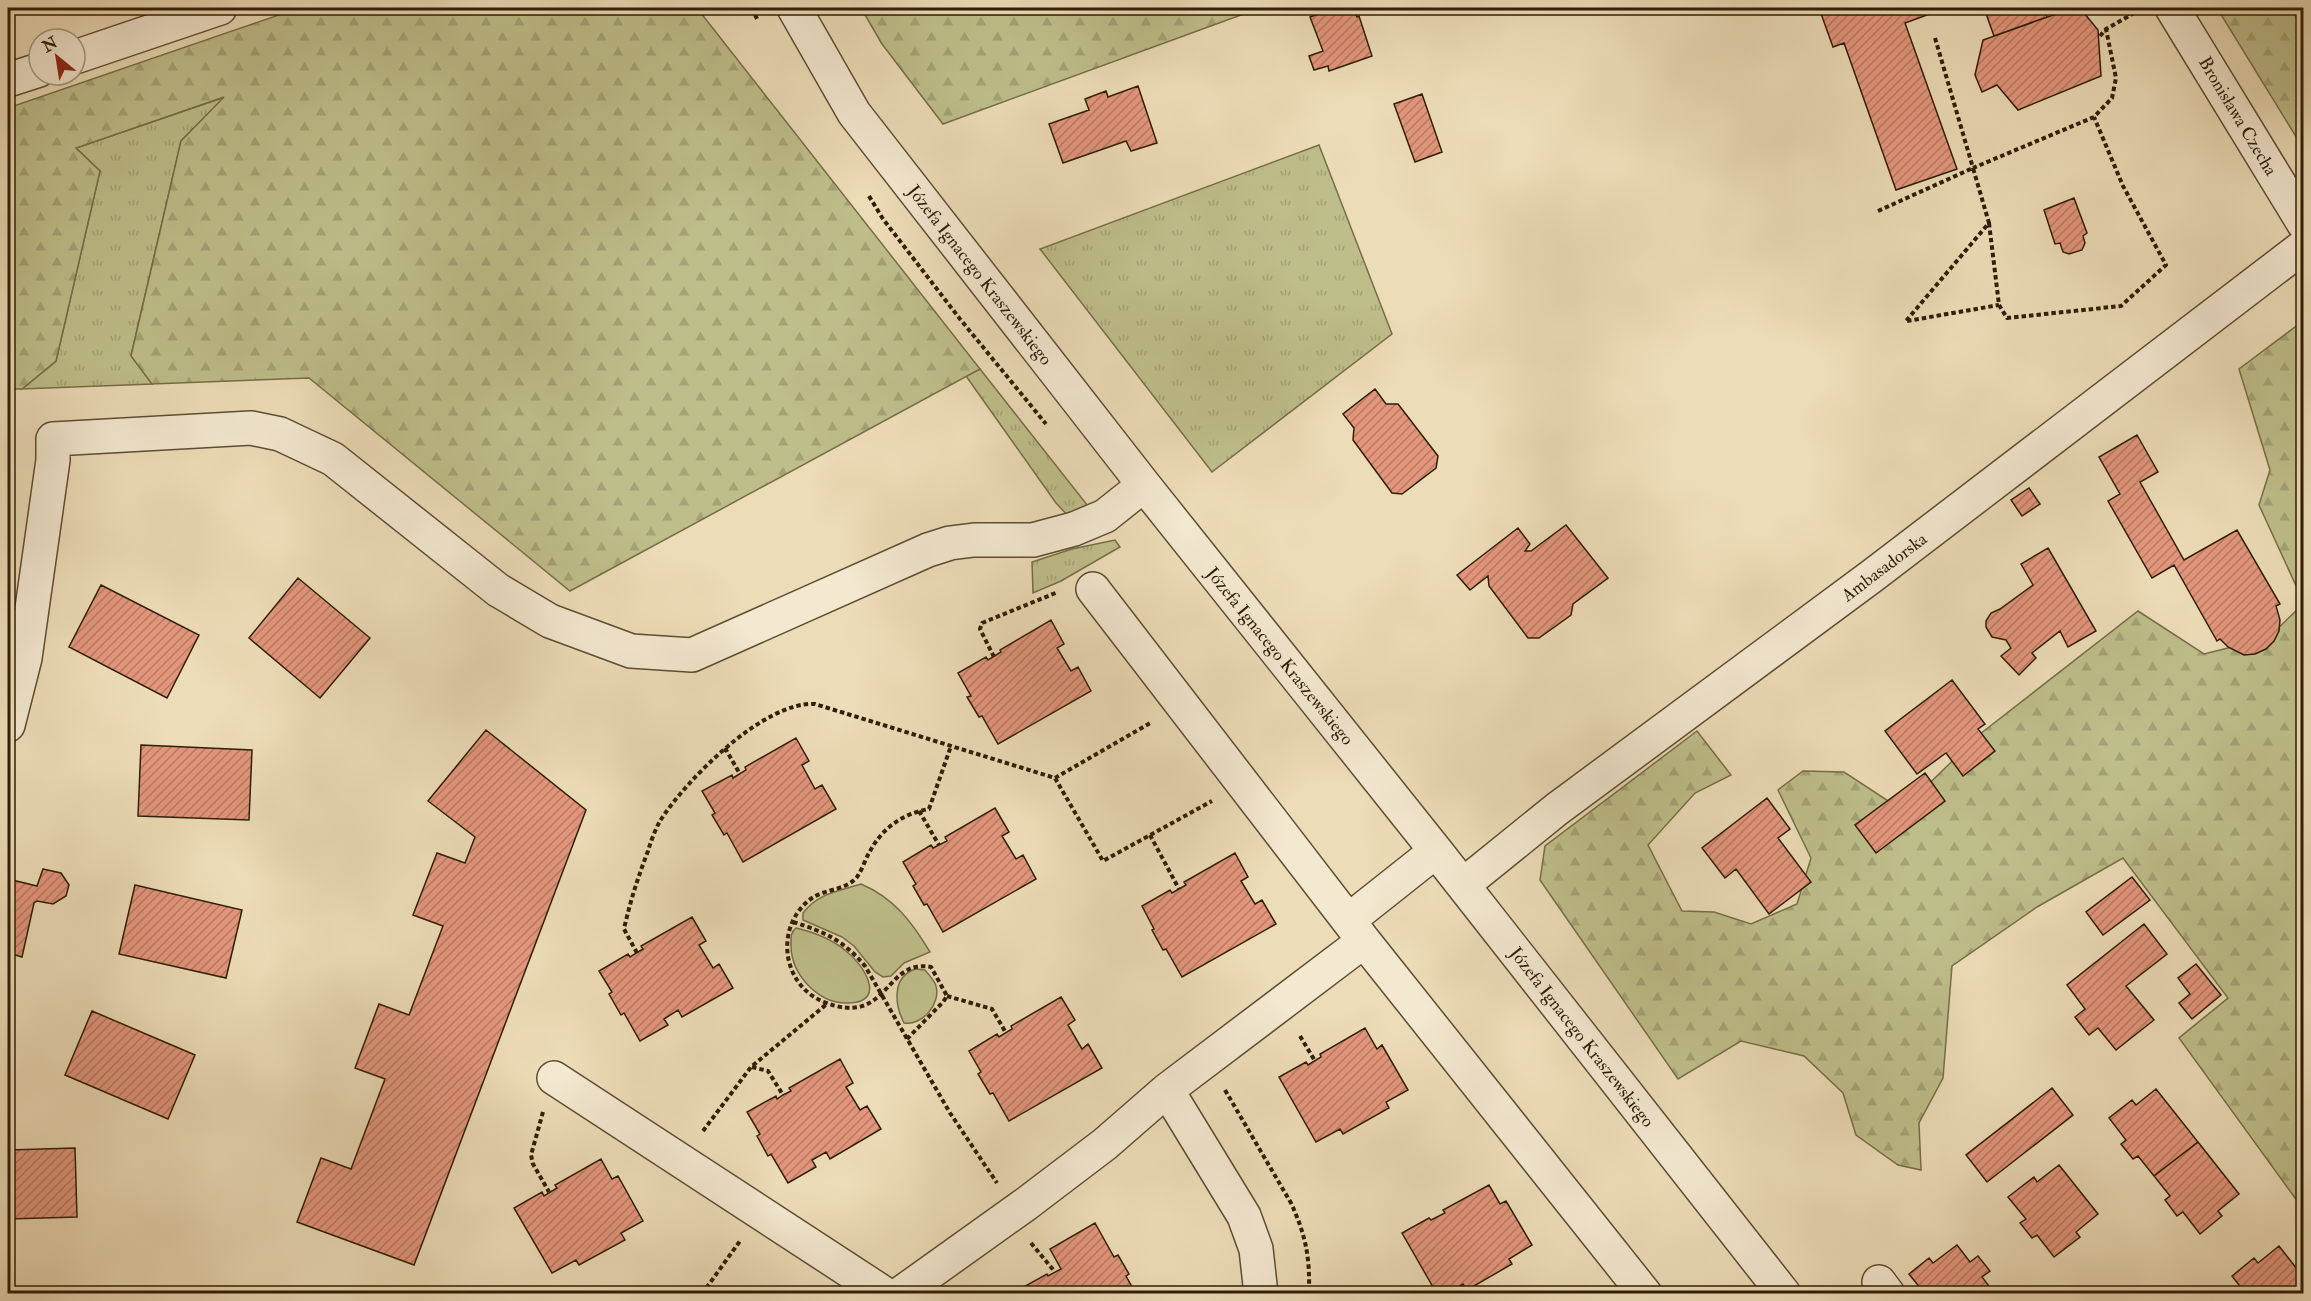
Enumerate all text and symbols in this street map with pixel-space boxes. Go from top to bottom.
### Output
north arrow [27,27,87,87]
text: N [38,32,62,58]
street label: Bronisława Czecha [2193,53,2282,180]
street label: Józefa Ignacego Kraszewskiego [901,180,1057,370]
street label: Ambasadorska [1836,527,1932,608]
street label: Józefa Ignacego Kraszewskiego [1200,562,1359,750]
street label: Józefa Ignacego Kraszewskiego [1503,942,1659,1132]

